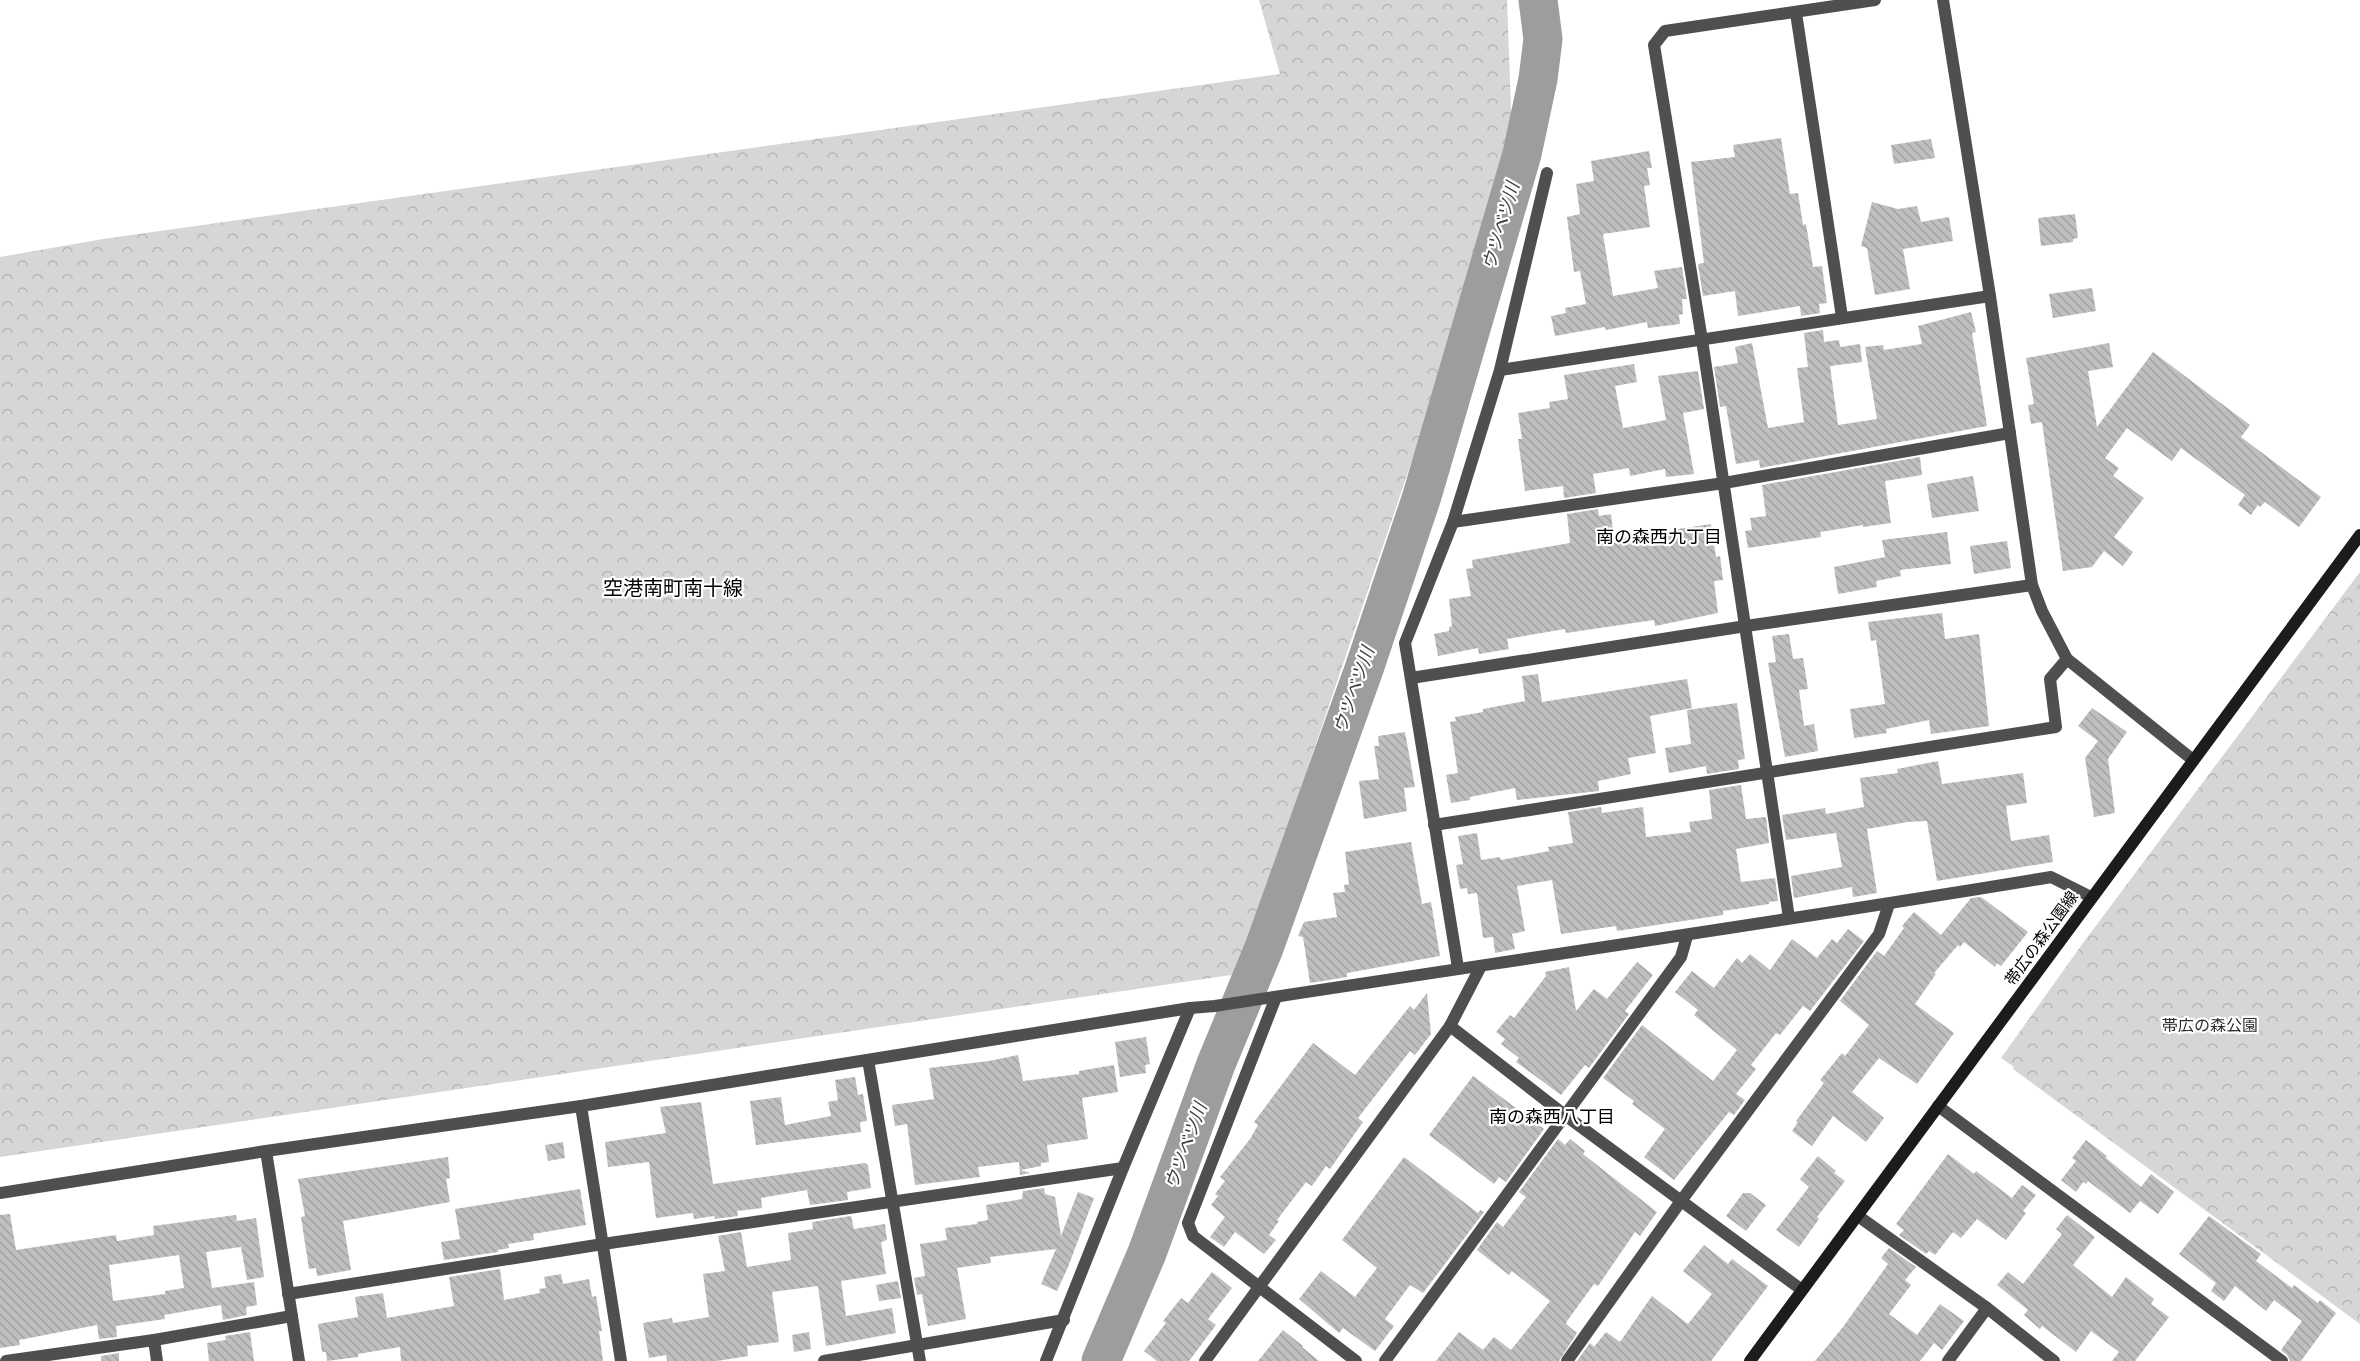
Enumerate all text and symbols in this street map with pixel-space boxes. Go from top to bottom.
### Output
water label: ウツベツ川 [1478,178,1524,272]
district label: 南の森西九丁目 [1596,526,1722,547]
district label: 空港南町南十線 [603,576,743,600]
water label: ウツベツ川 [1329,642,1379,736]
street label: 帯広の森公園線 [2001,887,2082,989]
park label: 帯広の森公園 [2162,1016,2258,1035]
water label: ウツベツ川 [1160,1098,1211,1192]
district label: 南の森西八丁目 [1489,1106,1615,1127]

